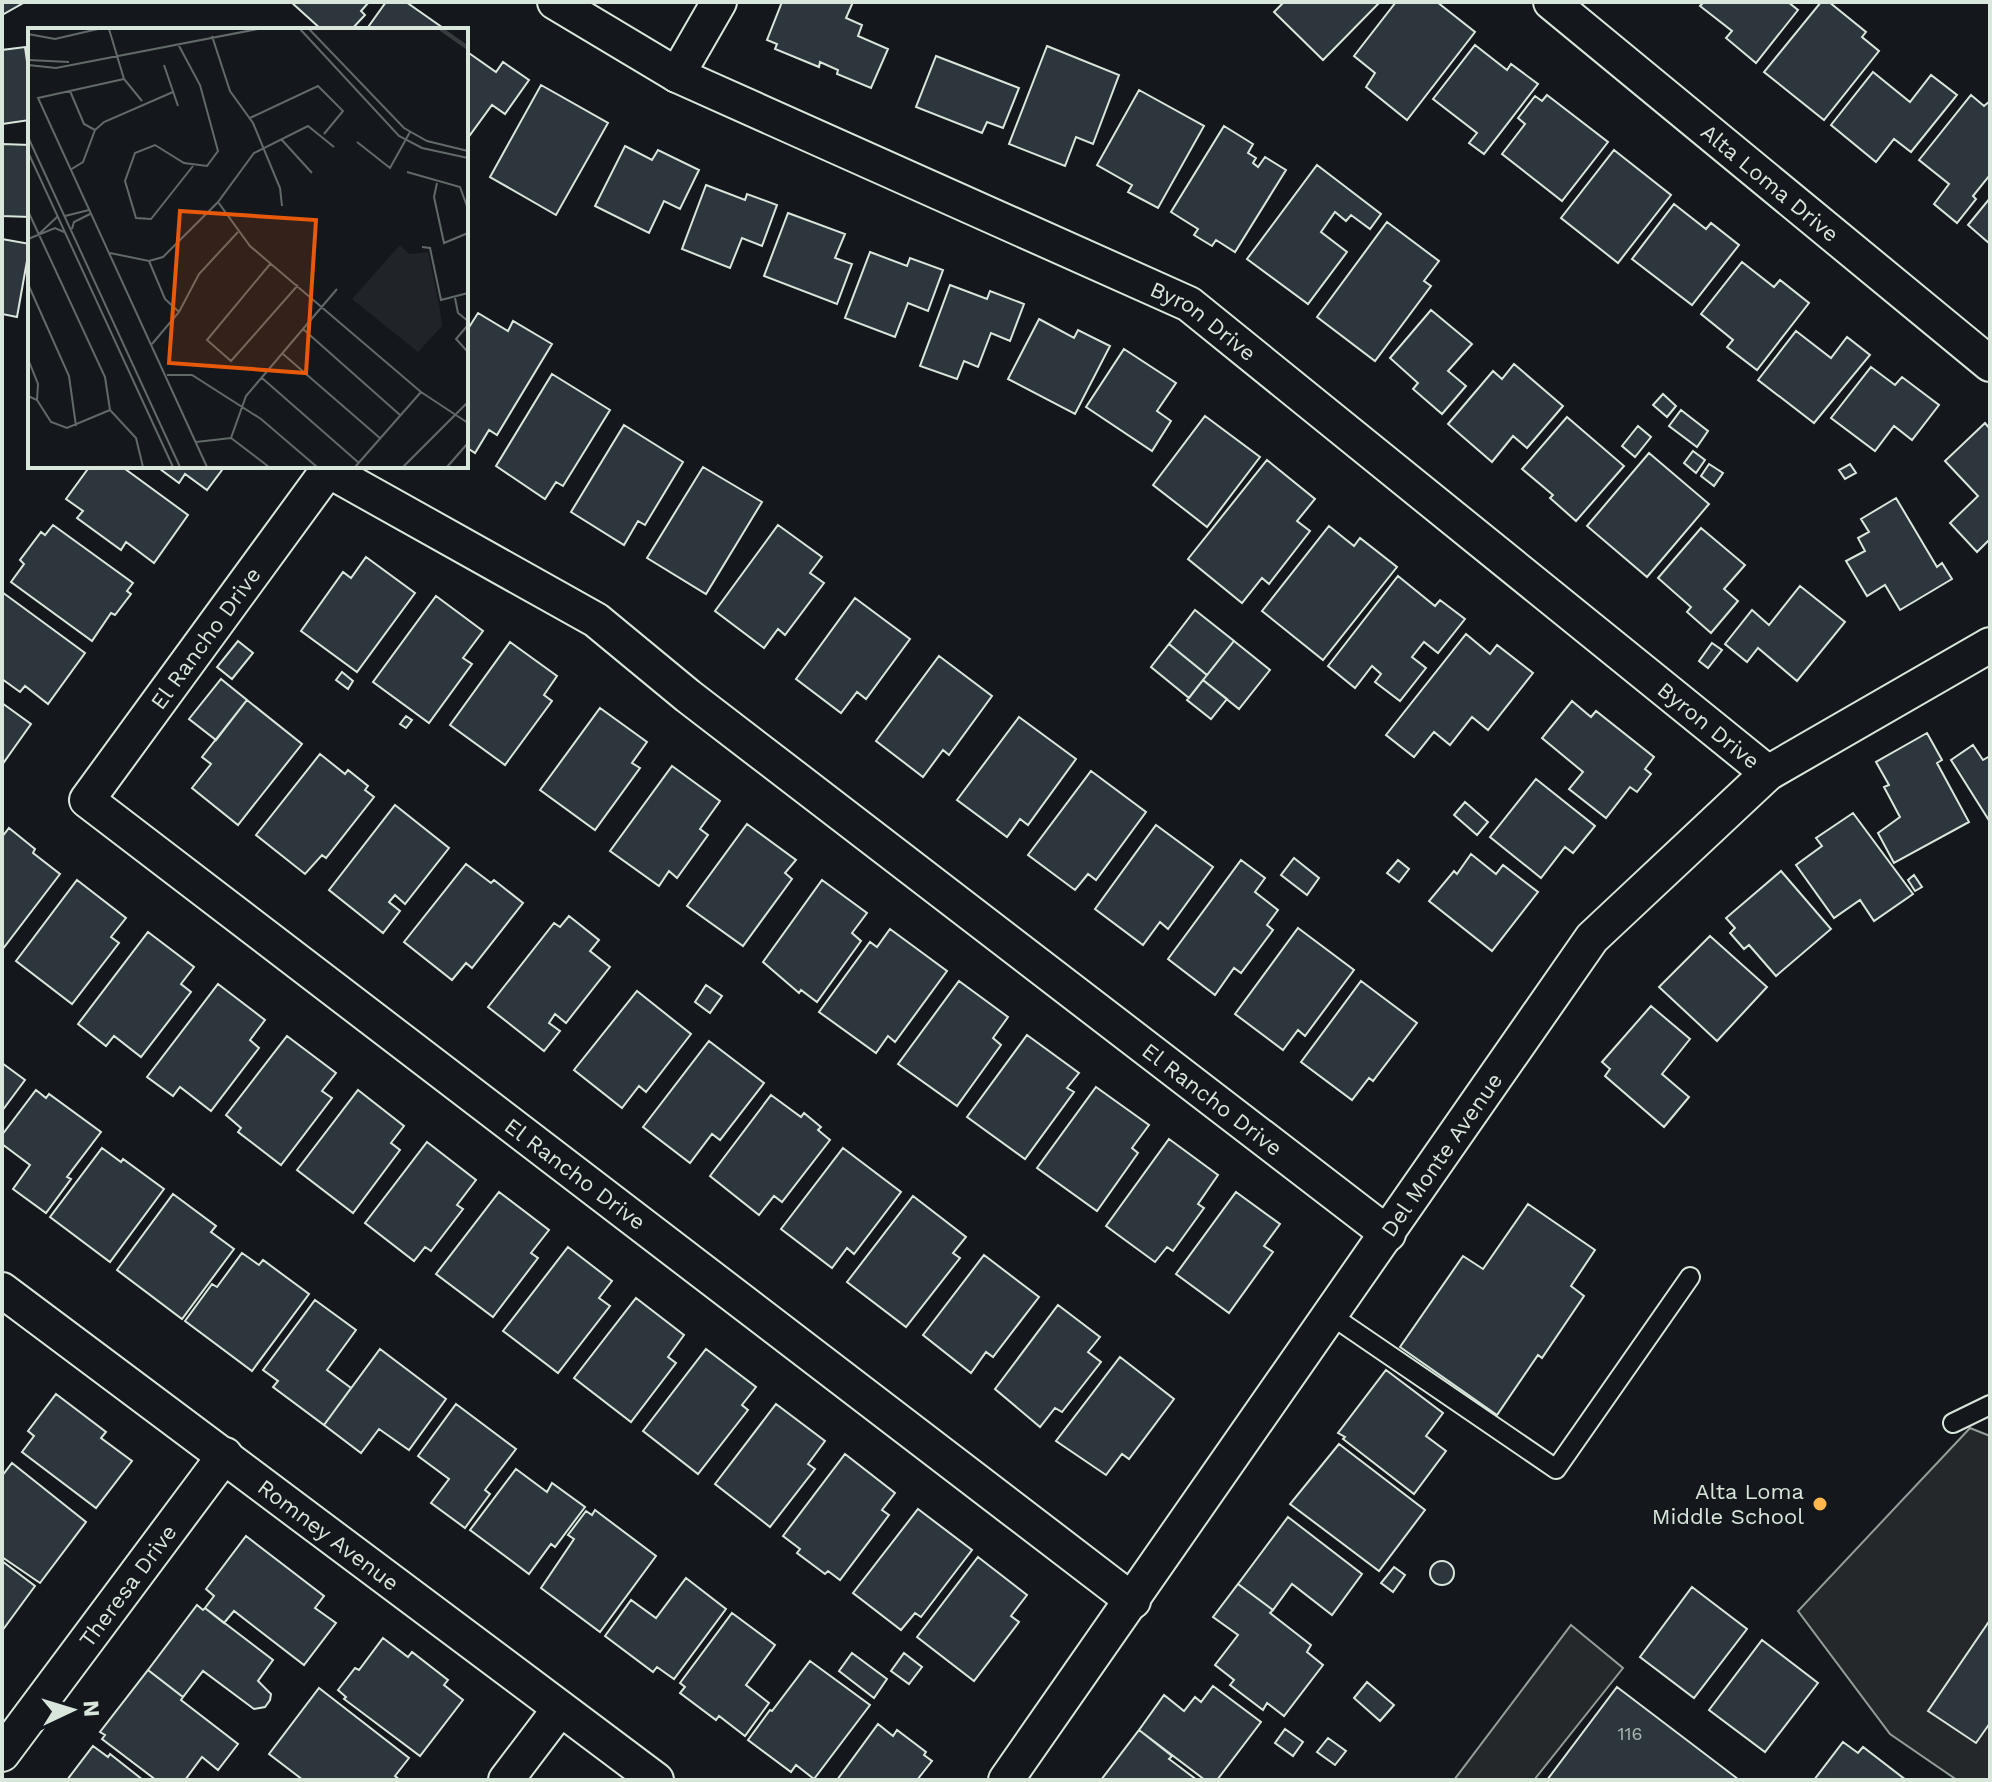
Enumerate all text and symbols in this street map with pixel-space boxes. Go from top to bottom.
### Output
inset map [28,28,468,468]
street label: Alta Loma Drive [1696,119,1844,247]
street label: Byron Drive [1147,276,1261,366]
street label: El Rancho Drive [145,562,265,714]
street label: Byron Drive [1653,676,1765,774]
street label: El Rancho Drive [1138,1037,1287,1161]
street label: Del Monte Avenue [1376,1068,1507,1241]
street label: El Rancho Drive [500,1113,650,1235]
street label: Romney Avenue [253,1474,404,1595]
place label: Alta Loma Middle School [1652,1479,1804,1529]
marker: Alta Loma Middle School [1811,1495,1829,1513]
street label: Theresa Drive [74,1520,181,1652]
north arrow [32,1670,112,1750]
text: N [78,1700,104,1718]
house number: 116 [1618,1723,1642,1744]

